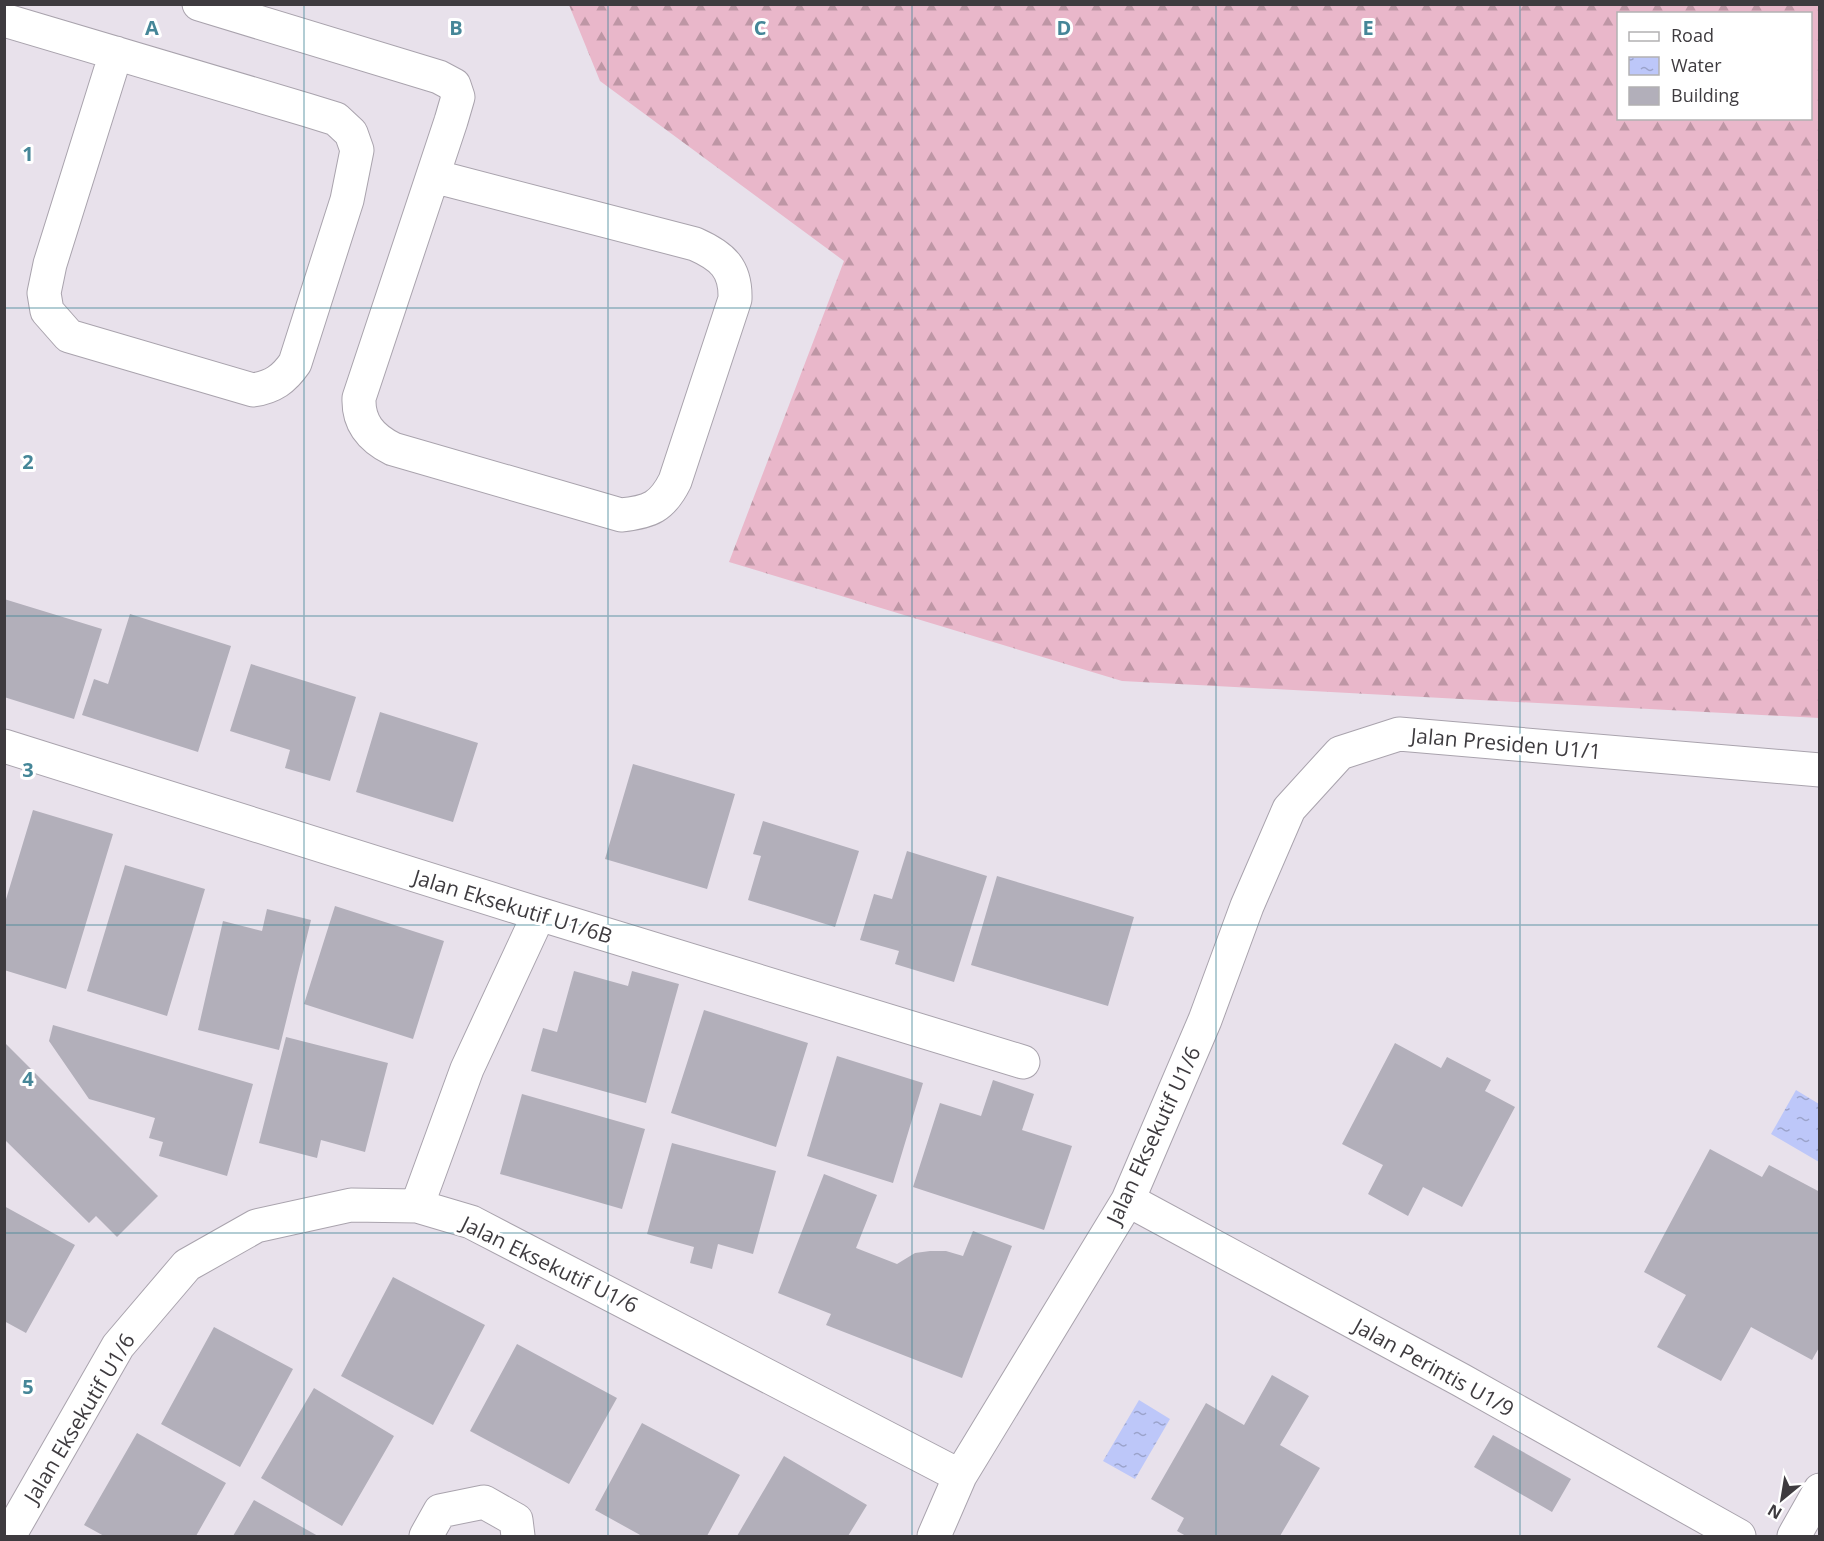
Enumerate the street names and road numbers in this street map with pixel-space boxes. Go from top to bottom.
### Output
street label: Jalan Presiden U1/1 [1408,721,1602,765]
street label: Jalan Eksekutif U1/6B [408,862,616,950]
street label: Jalan Eksekutif U1/6 [1099,1041,1207,1230]
street label: Jalan Eksekutif U1/6 [455,1208,643,1319]
street label: Jalan Perintis U1/9 [1347,1310,1519,1423]
street label: Jalan Eksekutif U1/6 [16,1328,141,1510]

